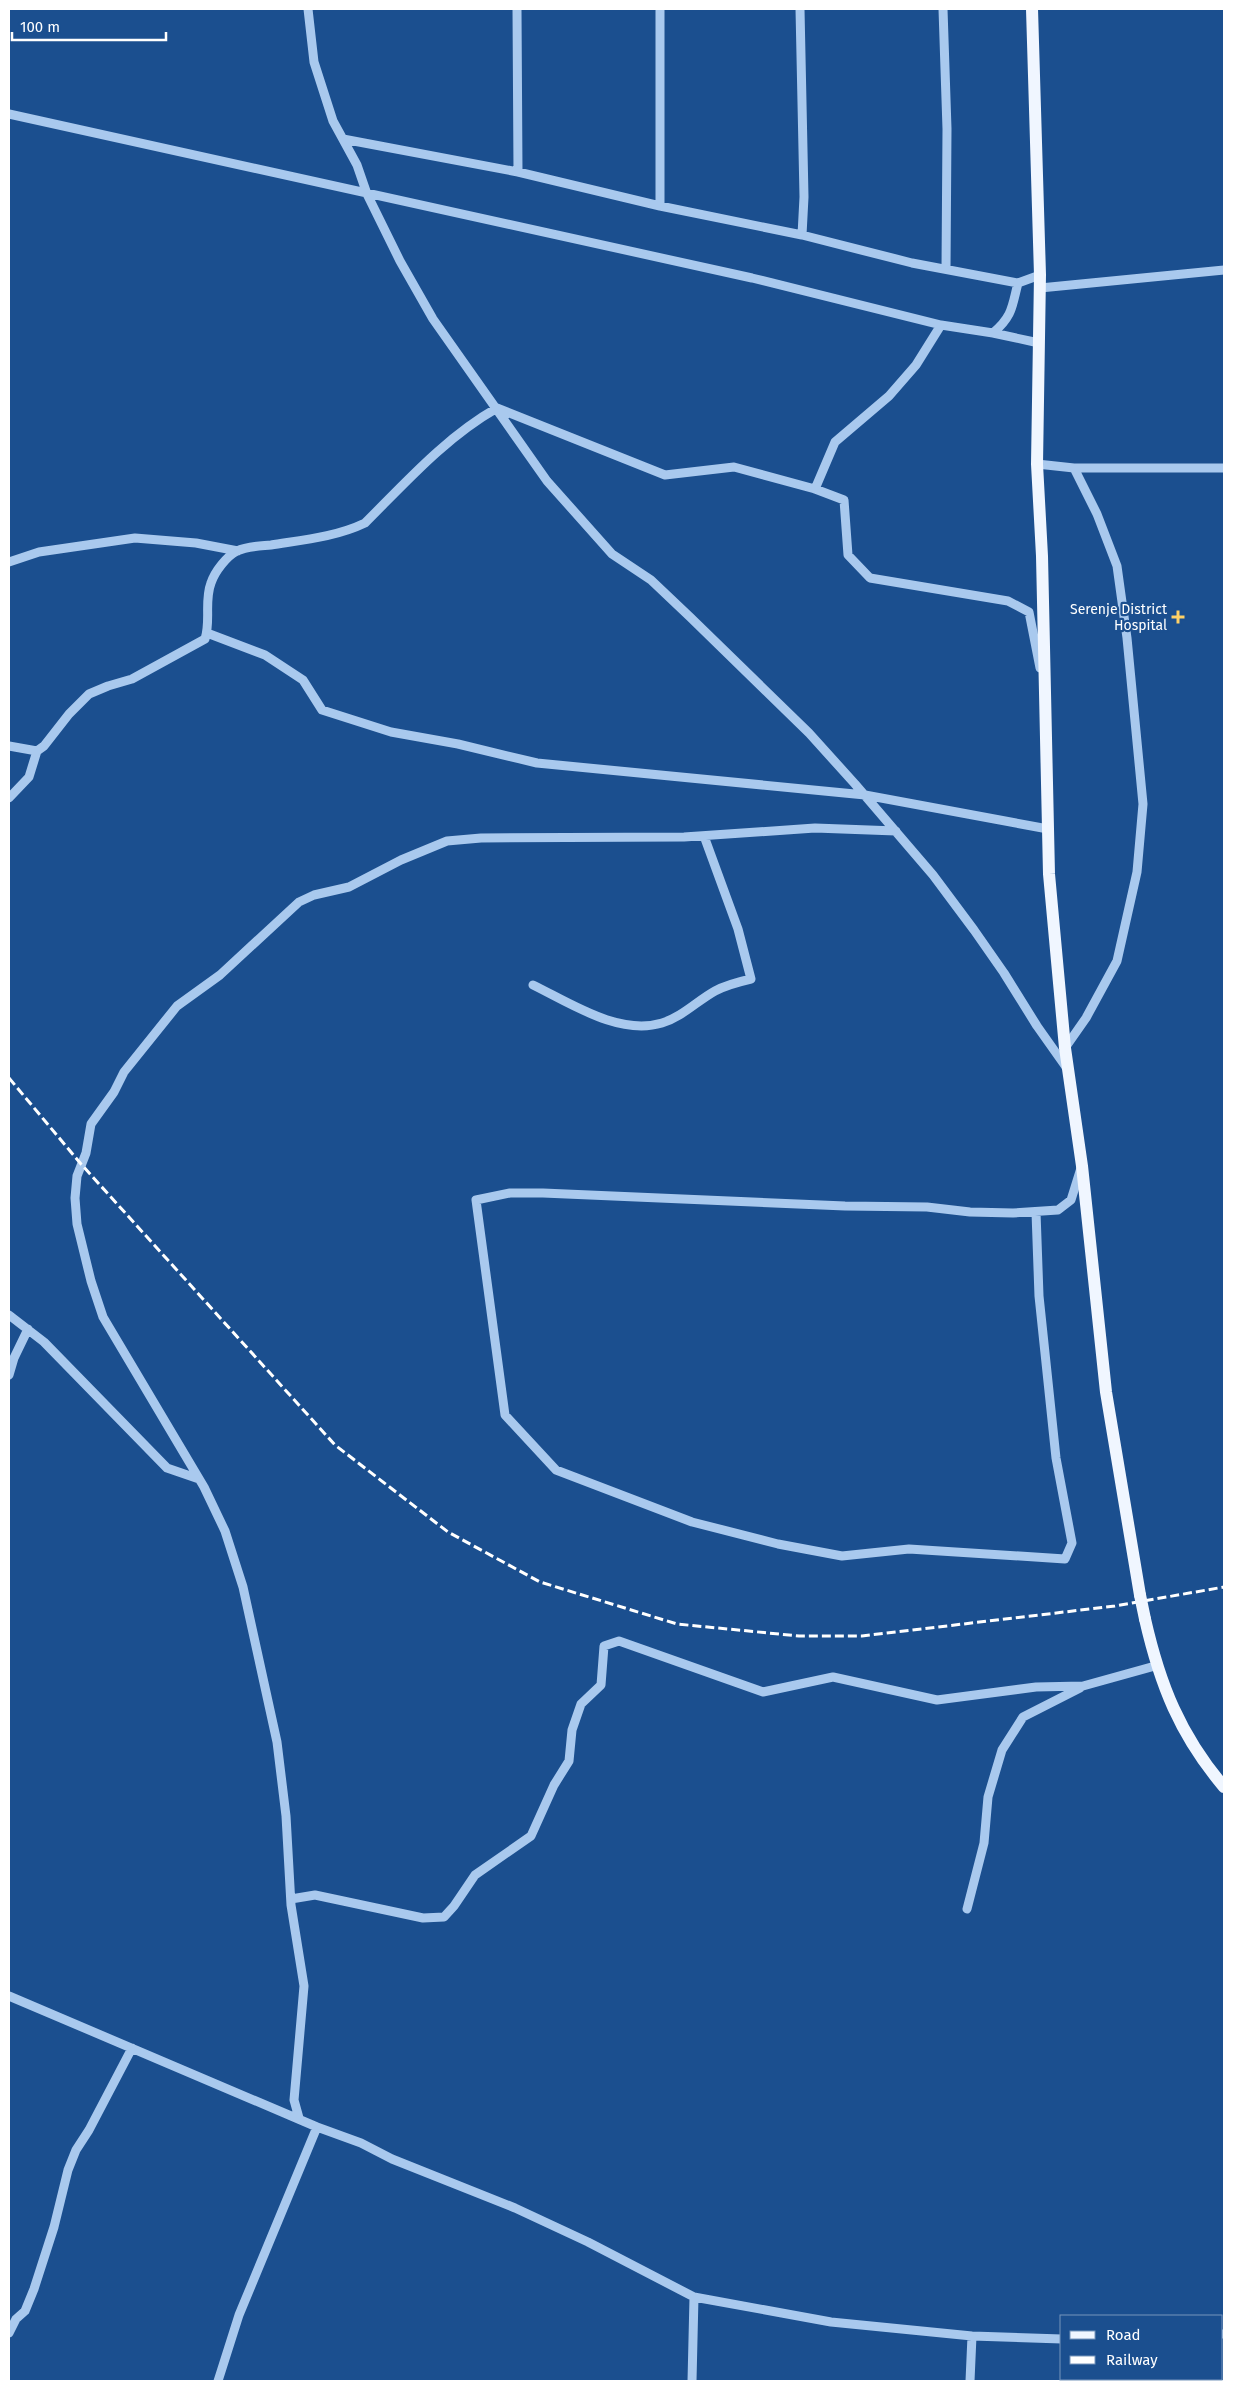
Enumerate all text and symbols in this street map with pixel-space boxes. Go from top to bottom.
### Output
scale bar [12,10,166,42]
text: 100 m [20,18,60,36]
place label: Serenje District Hospital [1070,601,1168,634]
marker: Serenje District Hospital [1171,610,1185,624]
legend [1060,2315,1223,2380]
text: Road [1106,2326,1141,2344]
text: Railway [1106,2351,1158,2369]

